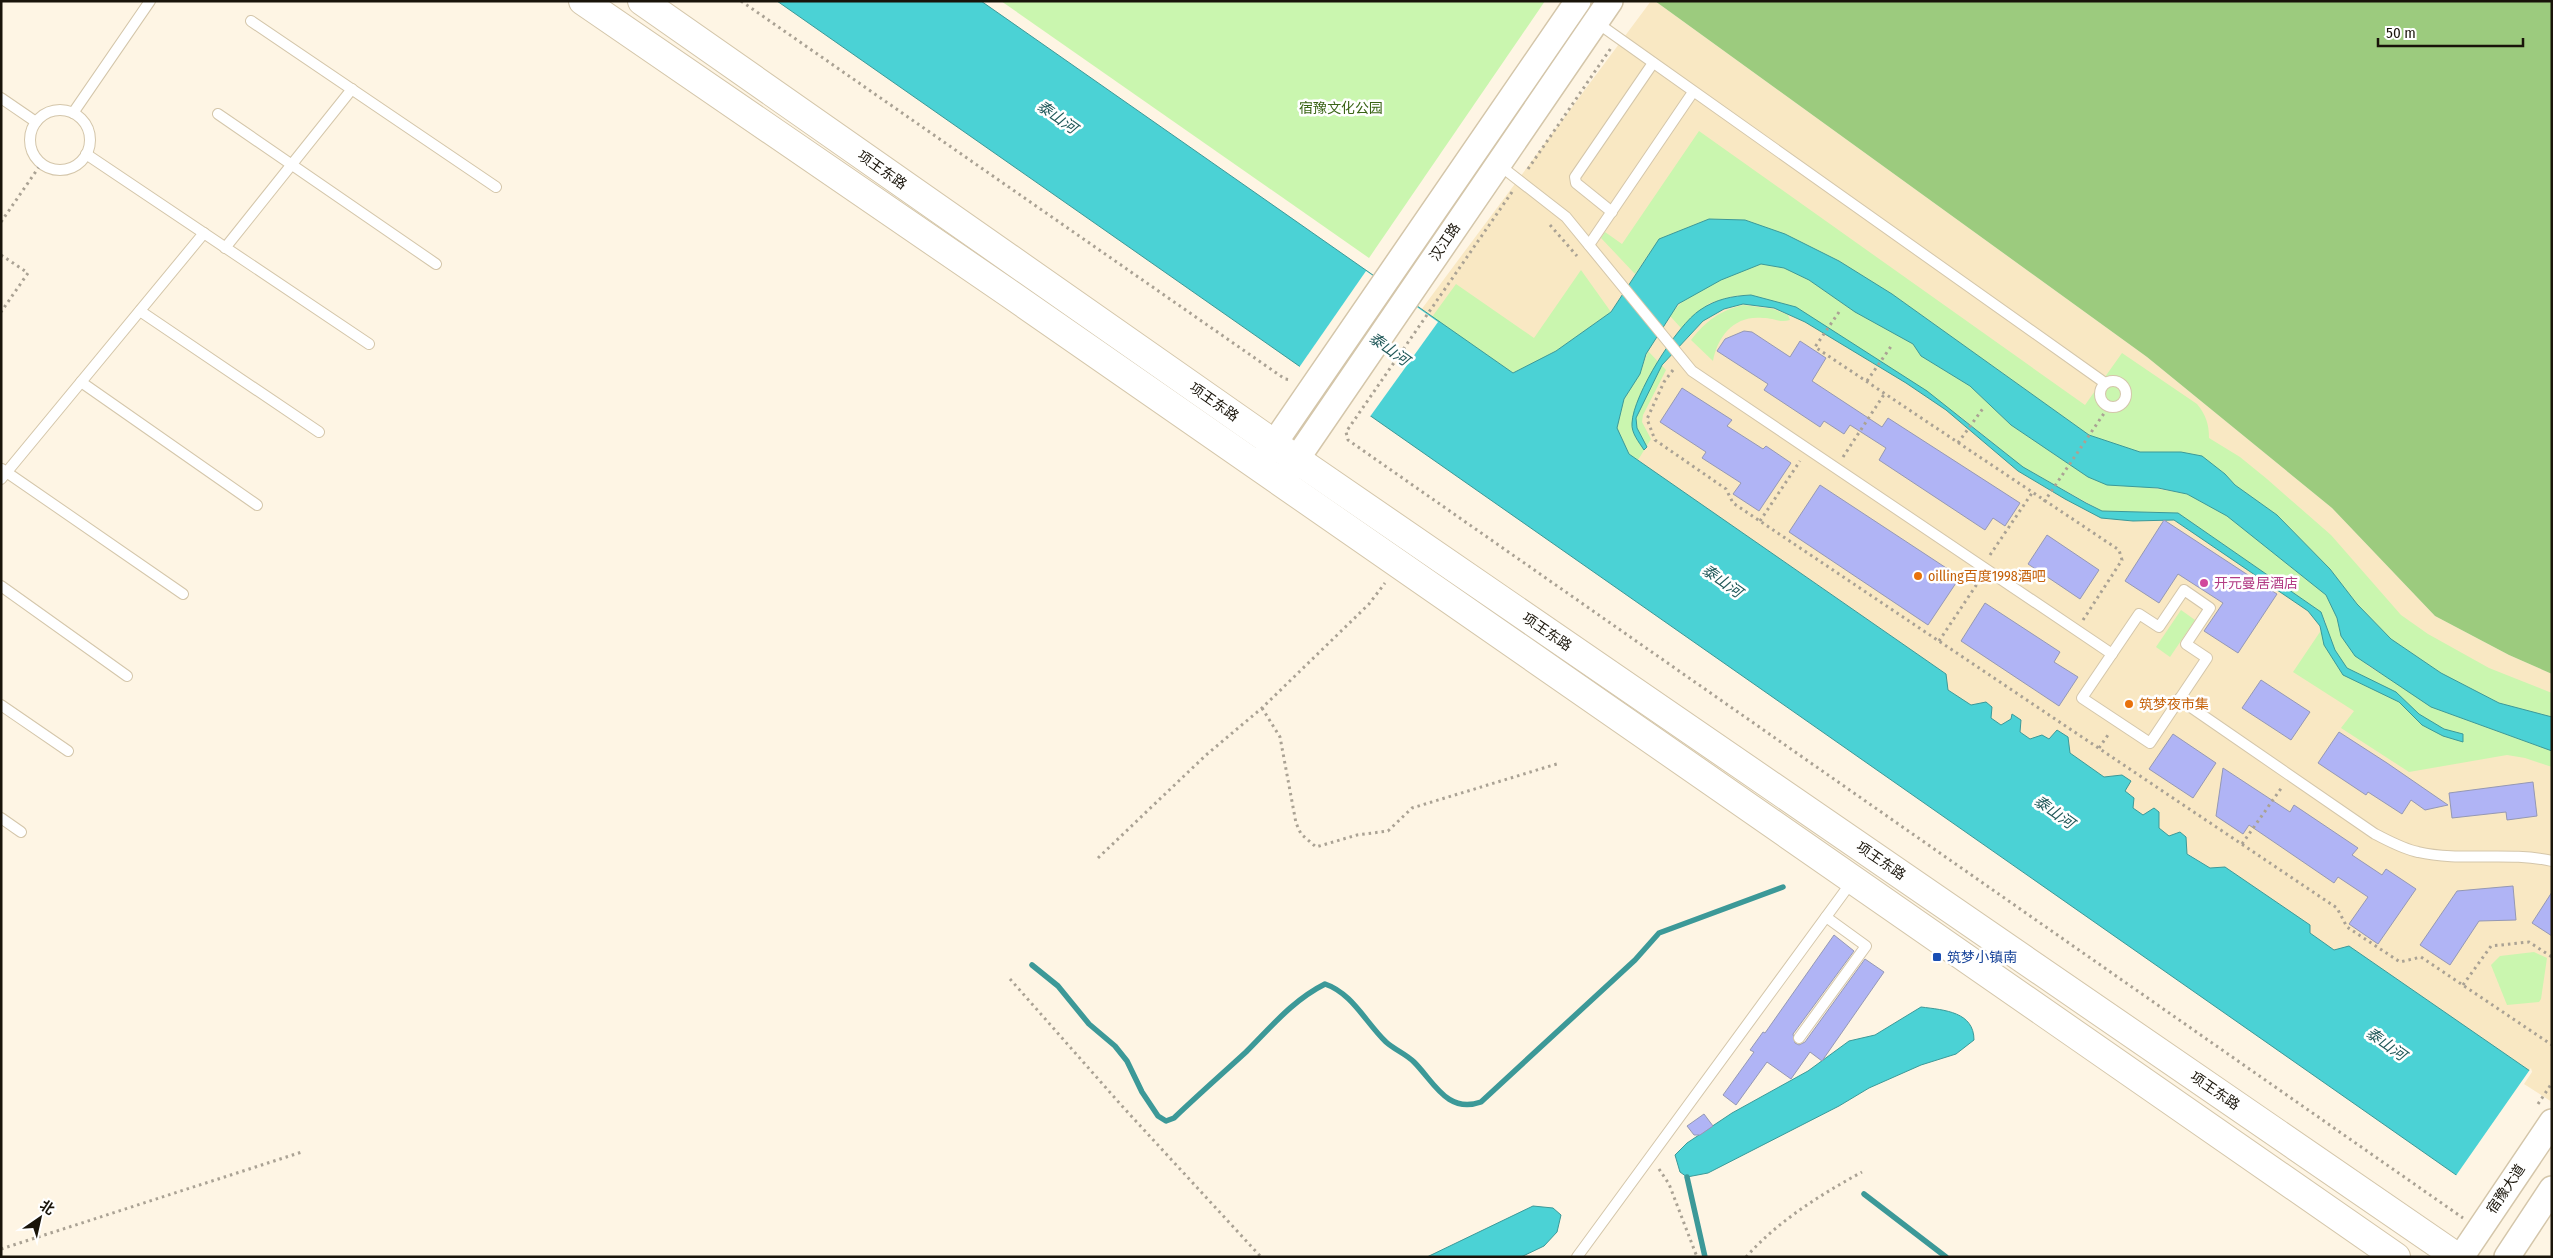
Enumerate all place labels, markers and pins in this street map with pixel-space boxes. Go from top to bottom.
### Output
place label: oilling百度1998酒吧 [1928,568,2046,585]
marker: oilling百度1998酒吧 [1912,570,1924,582]
place label: 开元曼居酒店 [2214,575,2298,592]
marker: 开元曼居酒店 [2198,577,2210,589]
place label: 筑梦夜市集 [2139,696,2209,713]
marker: 筑梦夜市集 [2123,698,2135,710]
place label: 筑梦小镇南 [1947,949,2017,966]
marker: 筑梦小镇南 [1931,951,1943,963]

